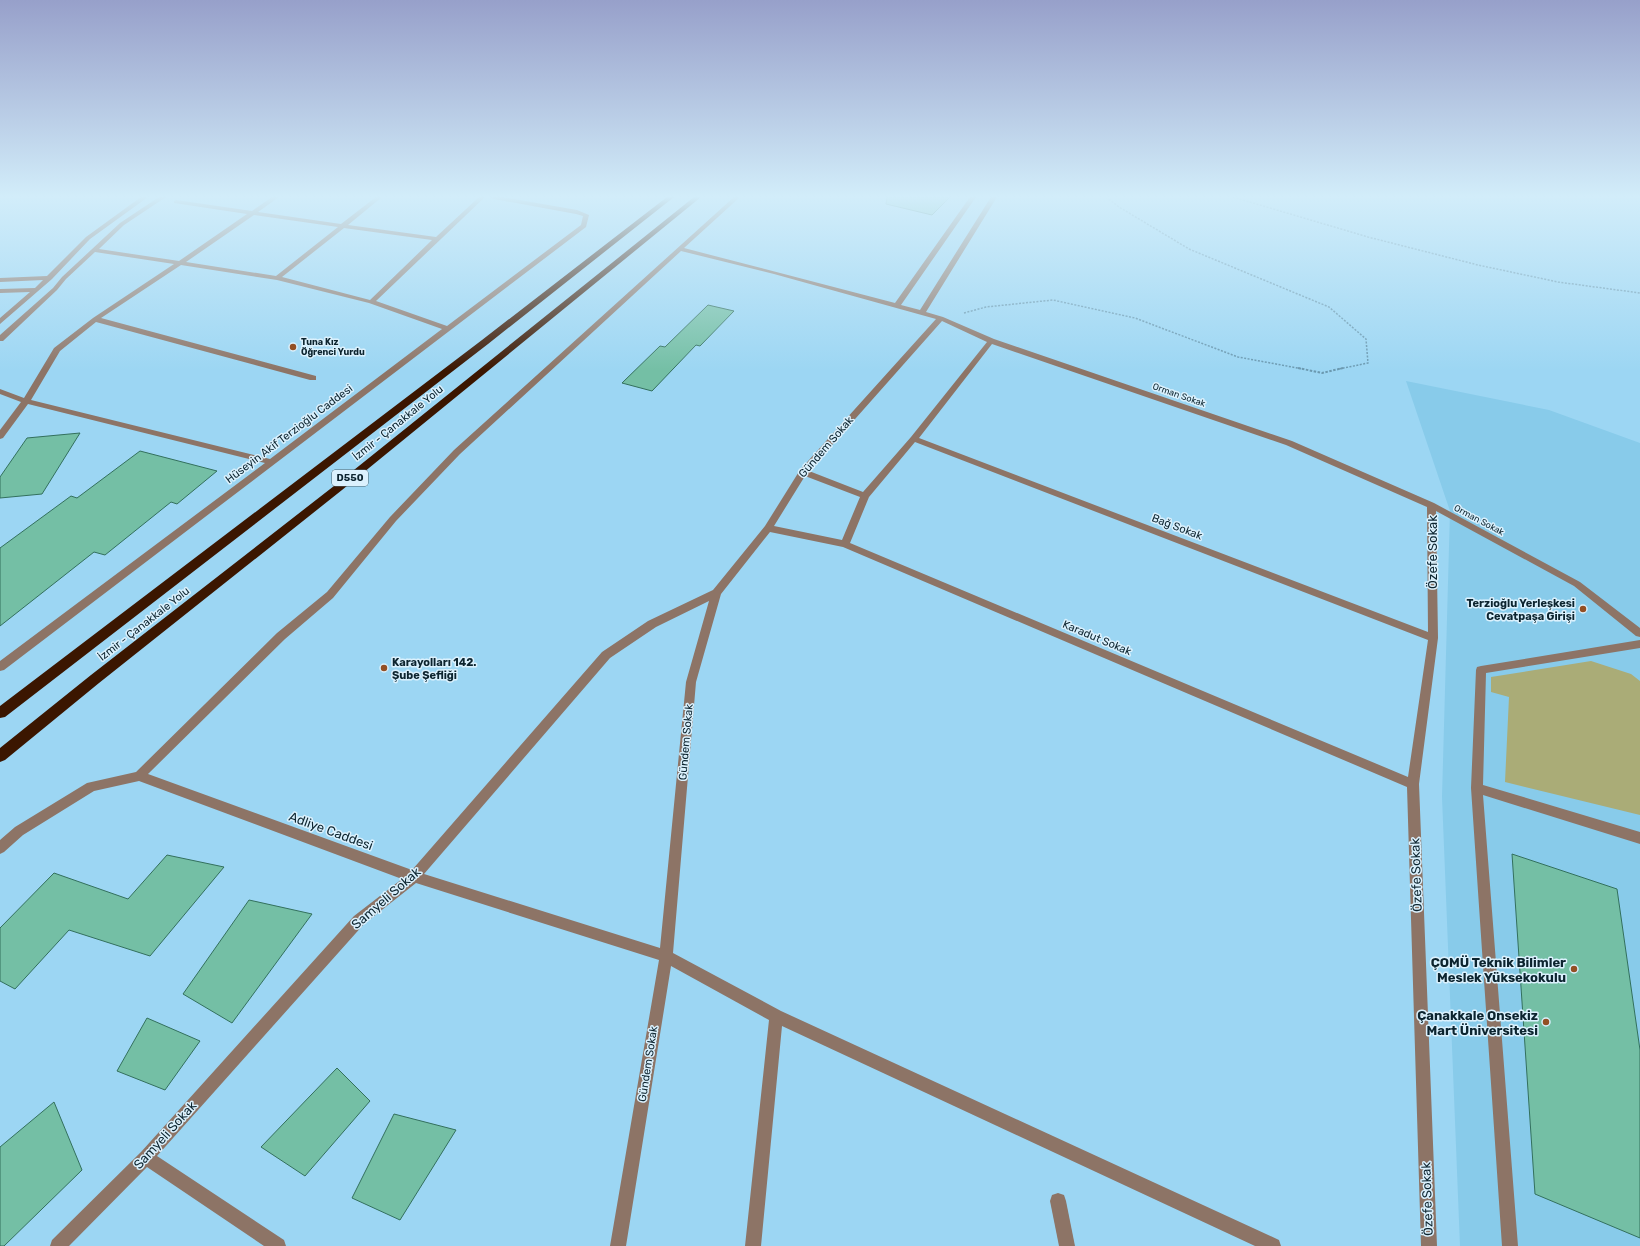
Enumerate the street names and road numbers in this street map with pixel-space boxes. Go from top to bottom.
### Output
street label: Orman Sokak [1151,381,1207,409]
street label: Hüseyin Akif Terzioğlu Caddesi [223,382,355,486]
street label: İzmir - Çanakkale Yolu [350,382,446,463]
street label: Gündem Sokak [796,414,856,480]
road number: D550 [332,470,368,486]
street label: Orman Sokak [1452,503,1506,538]
street label: Bağ Sokak [1150,511,1204,543]
street label: Özefe Sokak [1425,515,1440,589]
street label: İzmir - Çanakkale Yolu [95,584,192,664]
street label: Karadut Sokak [1061,618,1134,658]
street label: Gündem Sokak [676,703,696,781]
street label: Adliye Caddesi [287,809,375,853]
street label: Özefe Sokak [1407,838,1425,912]
street label: Samyeli Sokak [348,864,424,932]
street label: Gündem Sokak [636,1025,660,1103]
street label: Samyeli Sokak [131,1098,200,1172]
street label: Özefe Sokak [1418,1162,1436,1236]

